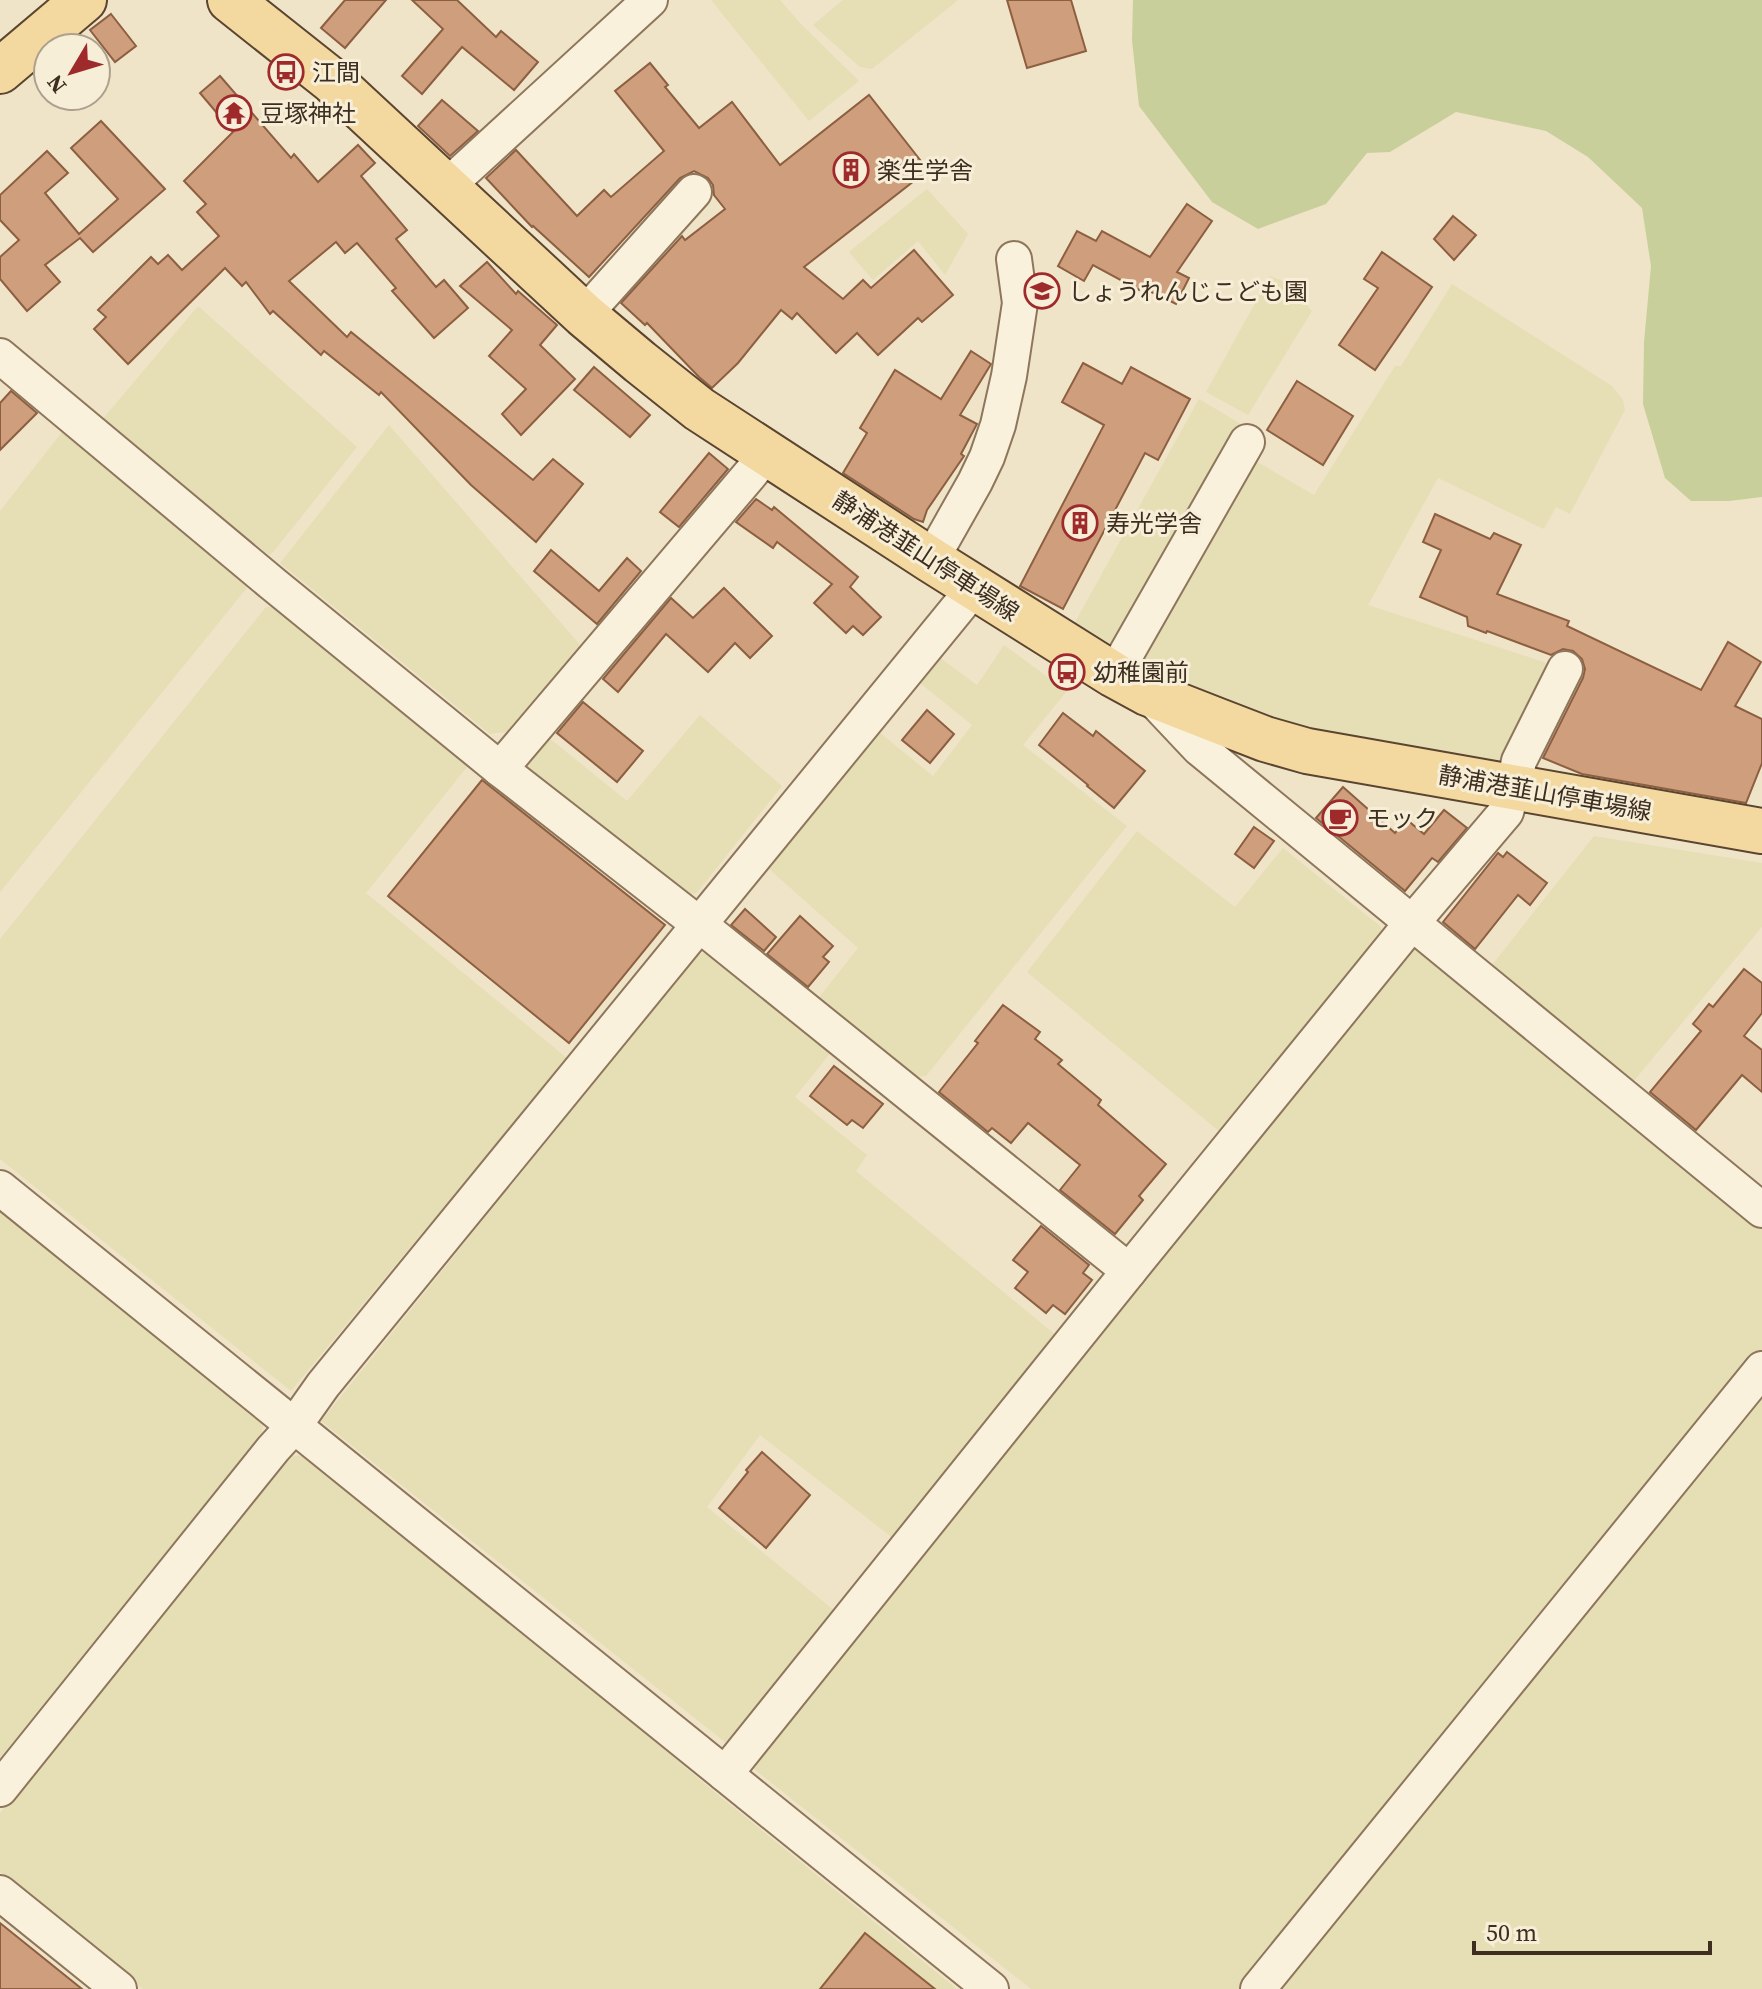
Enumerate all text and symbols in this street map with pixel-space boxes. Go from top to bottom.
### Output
north arrow [32,32,112,112]
bus stop icon: 江間 [267,53,305,91]
place label: 江間 [312,56,360,89]
text: N [39,69,73,100]
temple icon: 豆塚神社 [215,94,253,132]
place label: 豆塚神社 [260,97,356,130]
building icon: 楽生学舎 [832,151,870,189]
place label: 楽生学舎 [877,154,973,187]
school or university icon: しょうれんじこども園 [1023,272,1061,310]
place label: しょうれんじこども園 [1068,275,1308,308]
street label: 静浦港韮山停車場線 [826,483,1026,629]
building icon: 寿光学舎 [1061,504,1099,542]
place label: 寿光学舎 [1106,507,1202,540]
bus stop icon: 幼稚園前 [1048,653,1086,691]
place label: 幼稚園前 [1093,656,1189,689]
street label: 静浦港韮山停車場線 [1436,758,1654,828]
cafe icon: モック [1321,799,1359,837]
place label: モック [1366,802,1438,835]
scale bar [1474,1905,1710,1955]
text: 50 m [1486,1916,1537,1949]

